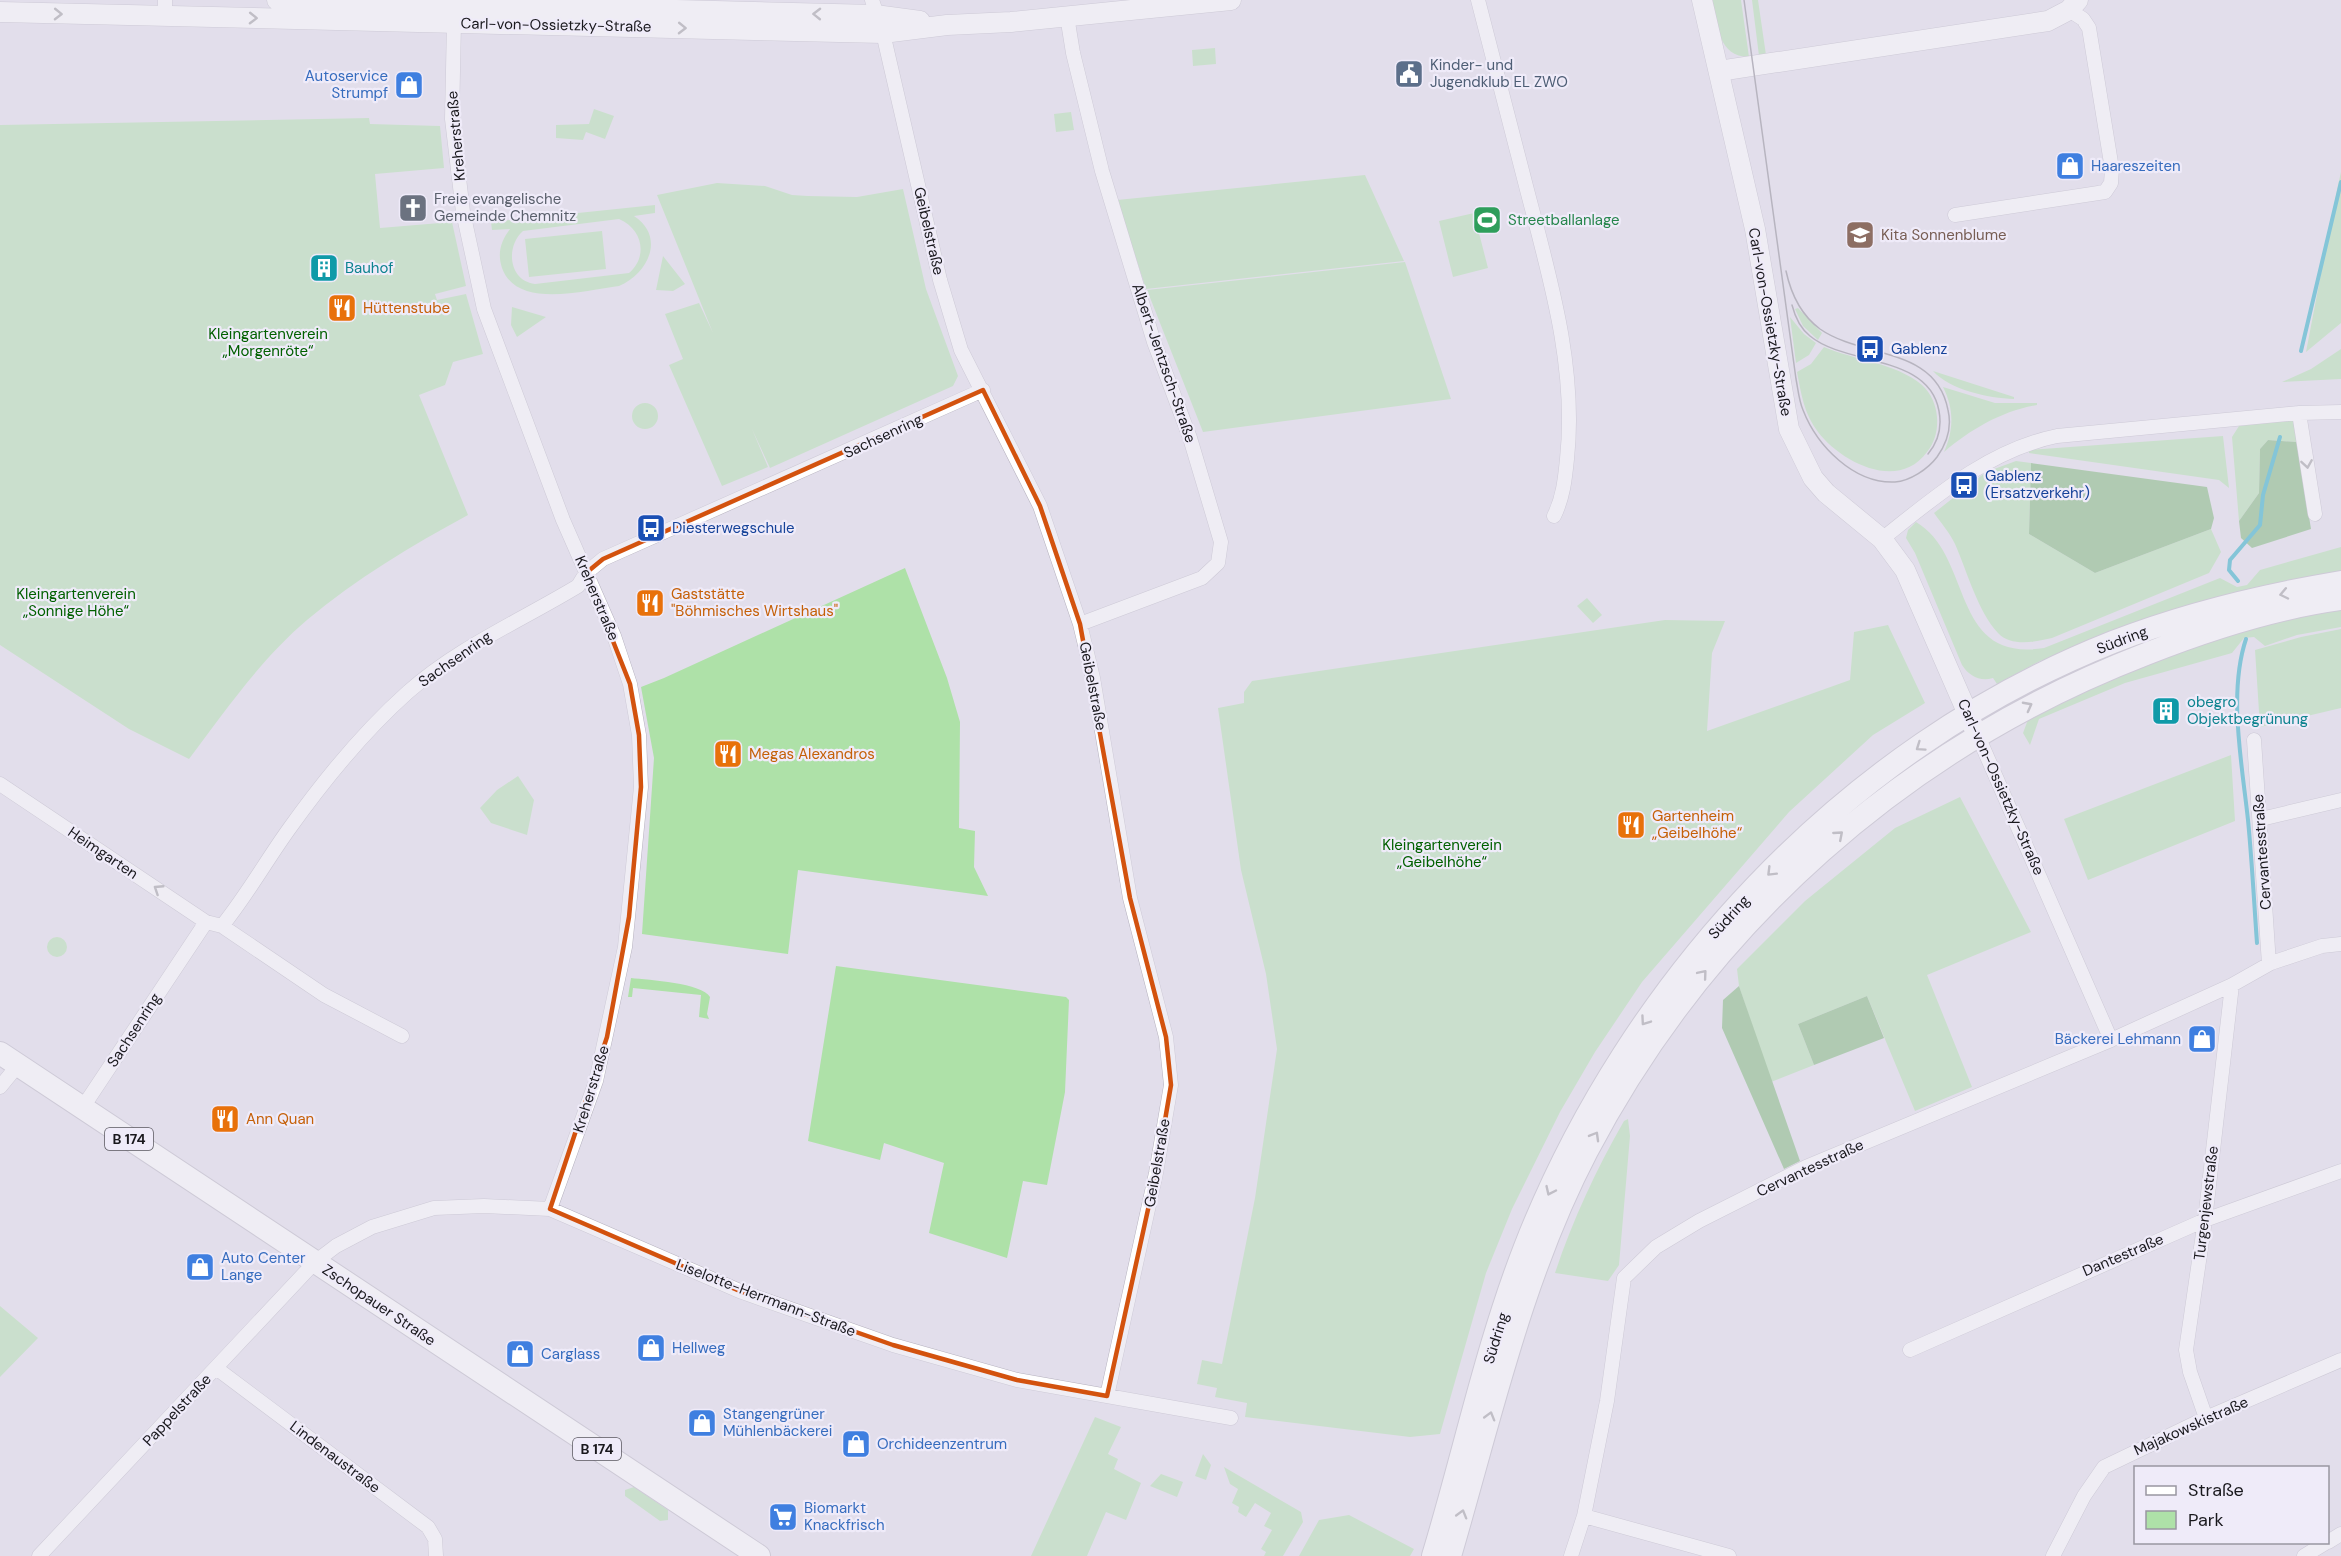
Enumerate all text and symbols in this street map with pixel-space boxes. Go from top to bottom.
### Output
one-way arrow [54,7,63,20]
one-way arrow [812,7,821,20]
one-way arrow [249,12,258,24]
street label: Carl-von-Ossietzky-Straße [460,13,652,37]
one-way arrow [678,21,687,34]
place label: Kinder- und Jugendklub EL ZWO [1430,55,1568,92]
public building icon: Kinder- und Jugendklub EL ZWO [1393,58,1425,90]
place label: Autoservice Strumpf [305,66,388,103]
shop icon: Autoservice Strumpf [393,69,425,101]
street label: Kreherstraße [442,90,470,182]
shop icon: Haareszeiten [2054,150,2086,182]
place label: Haareszeiten [2091,156,2181,176]
street label: Geibelstraße [909,185,949,277]
place label: Freie evangelische Gemeinde Chemnitz [434,189,576,226]
church icon: Freie evangelische Gemeinde Chemnitz [397,192,429,224]
sports icon: Streetballanlage [1471,204,1503,236]
place label: Streetballanlage [1508,210,1620,230]
school or university icon: Kita Sonnenblume [1844,219,1876,251]
place label: Kita Sonnenblume [1881,225,2007,245]
street label: Carl-von-Ossietzky-Straße [1744,226,1796,418]
building icon: Bauhof [308,252,340,284]
place label: Bauhof [345,258,393,278]
street label: Albert-Jentzsch-Straße [1127,281,1201,445]
restaurant icon: Hüttenstube [326,292,358,324]
place label: Hüttenstube [363,298,450,318]
park label: Kleingartenverein „Morgenröte“ [208,324,328,361]
bus stop icon: Gablenz [1854,333,1886,365]
place label: Gablenz [1891,339,1947,359]
street label: Sachsenring [840,409,926,463]
one-way arrow [2301,459,2313,468]
place label: Gablenz (Ersatzverkehr) [1985,466,2090,503]
bus stop icon: Gablenz (Ersatzverkehr) [1948,469,1980,501]
bus stop icon: Diesterwegschule [635,512,667,544]
place label: Diesterwegschule [672,518,795,538]
street label: Kreherstraße [570,553,624,643]
park label: Kleingartenverein „Sonnige Höhe“ [16,584,136,621]
place label: Gaststätte "Böhmisches Wirtshaus" [671,584,838,621]
one-way arrow [2279,586,2289,599]
restaurant icon: Gaststätte "Böhmisches Wirtshaus" [634,587,666,619]
street label: Südring [2094,621,2150,659]
street label: Sachsenring [415,626,495,692]
street label: Geibelstraße [1075,640,1111,732]
place label: obegro Objektbegrünung [2187,692,2308,729]
building icon: obegro Objektbegrünung [2150,695,2182,727]
street label: Carl-von-Ossietzky-Straße [1953,696,2049,878]
one-way arrow [2022,702,2033,713]
restaurant icon: Megas Alexandros [712,738,744,770]
one-way arrow [1915,740,1926,751]
place label: Megas Alexandros [749,744,875,764]
street label: Cervantesstraße [2248,794,2276,910]
place label: Gartenheim „Geibelhöhe“ [1652,806,1743,843]
restaurant icon: Gartenheim „Geibelhöhe“ [1615,809,1647,841]
street label: Heimgarten [64,822,142,884]
one-way arrow [1833,832,1844,843]
park label: Kleingartenverein „Geibelhöhe“ [1382,835,1502,872]
one-way arrow [1767,866,1778,876]
one-way arrow [154,885,165,896]
street label: Südring [1704,891,1754,943]
one-way arrow [1695,970,1706,981]
street label: Sachsenring [103,989,165,1071]
one-way arrow [1641,1015,1652,1026]
shop icon: Bäckerei Lehmann [2186,1023,2218,1055]
place label: Bäckerei Lehmann [2055,1029,2181,1049]
street label: Kreherstraße [568,1043,614,1135]
restaurant icon: Ann Quan [209,1103,241,1135]
place label: Ann Quan [246,1109,314,1129]
street label: Geibelstraße [1139,1117,1175,1209]
road number: B 174 [105,1128,153,1150]
one-way arrow [1588,1132,1599,1142]
street label: Cervantesstraße [1753,1134,1867,1202]
street label: Turgenjewstraße [2189,1145,2223,1261]
one-way arrow [1545,1184,1557,1195]
street label: Dantestraße [2079,1229,2167,1281]
place label: Auto Center Lange [221,1248,306,1285]
shop icon: Auto Center Lange [184,1251,216,1283]
street label: Liselotte-Herrmann-Straße [673,1254,859,1342]
street label: Zschopauer Straße [318,1260,440,1350]
street label: Südring [1479,1310,1513,1366]
shop icon: Hellweg [635,1332,667,1364]
shop icon: Carglass [504,1338,536,1370]
place label: Hellweg [672,1338,725,1358]
place label: Carglass [541,1344,600,1364]
street label: Pappelstraße [138,1369,216,1451]
street label: Majakowskistraße [2131,1392,2251,1460]
place label: Stangengrüner Mühlenbäckerei [723,1404,832,1441]
shop icon: Stangengrüner Mühlenbäckerei [686,1407,718,1439]
one-way arrow [1483,1411,1495,1422]
street label: Lindenaustraße [286,1416,384,1498]
shop icon: Orchideenzentrum [840,1428,872,1460]
place label: Orchideenzentrum [877,1434,1007,1454]
road number: B 174 [573,1438,621,1460]
legend [2134,1466,2329,1544]
text: Straße [2188,1478,2244,1502]
place label: Biomarkt Knackfrisch [804,1498,885,1535]
supermarket icon: Biomarkt Knackfrisch [767,1501,799,1533]
text: Park [2188,1508,2224,1532]
one-way arrow [1455,1509,1467,1520]

